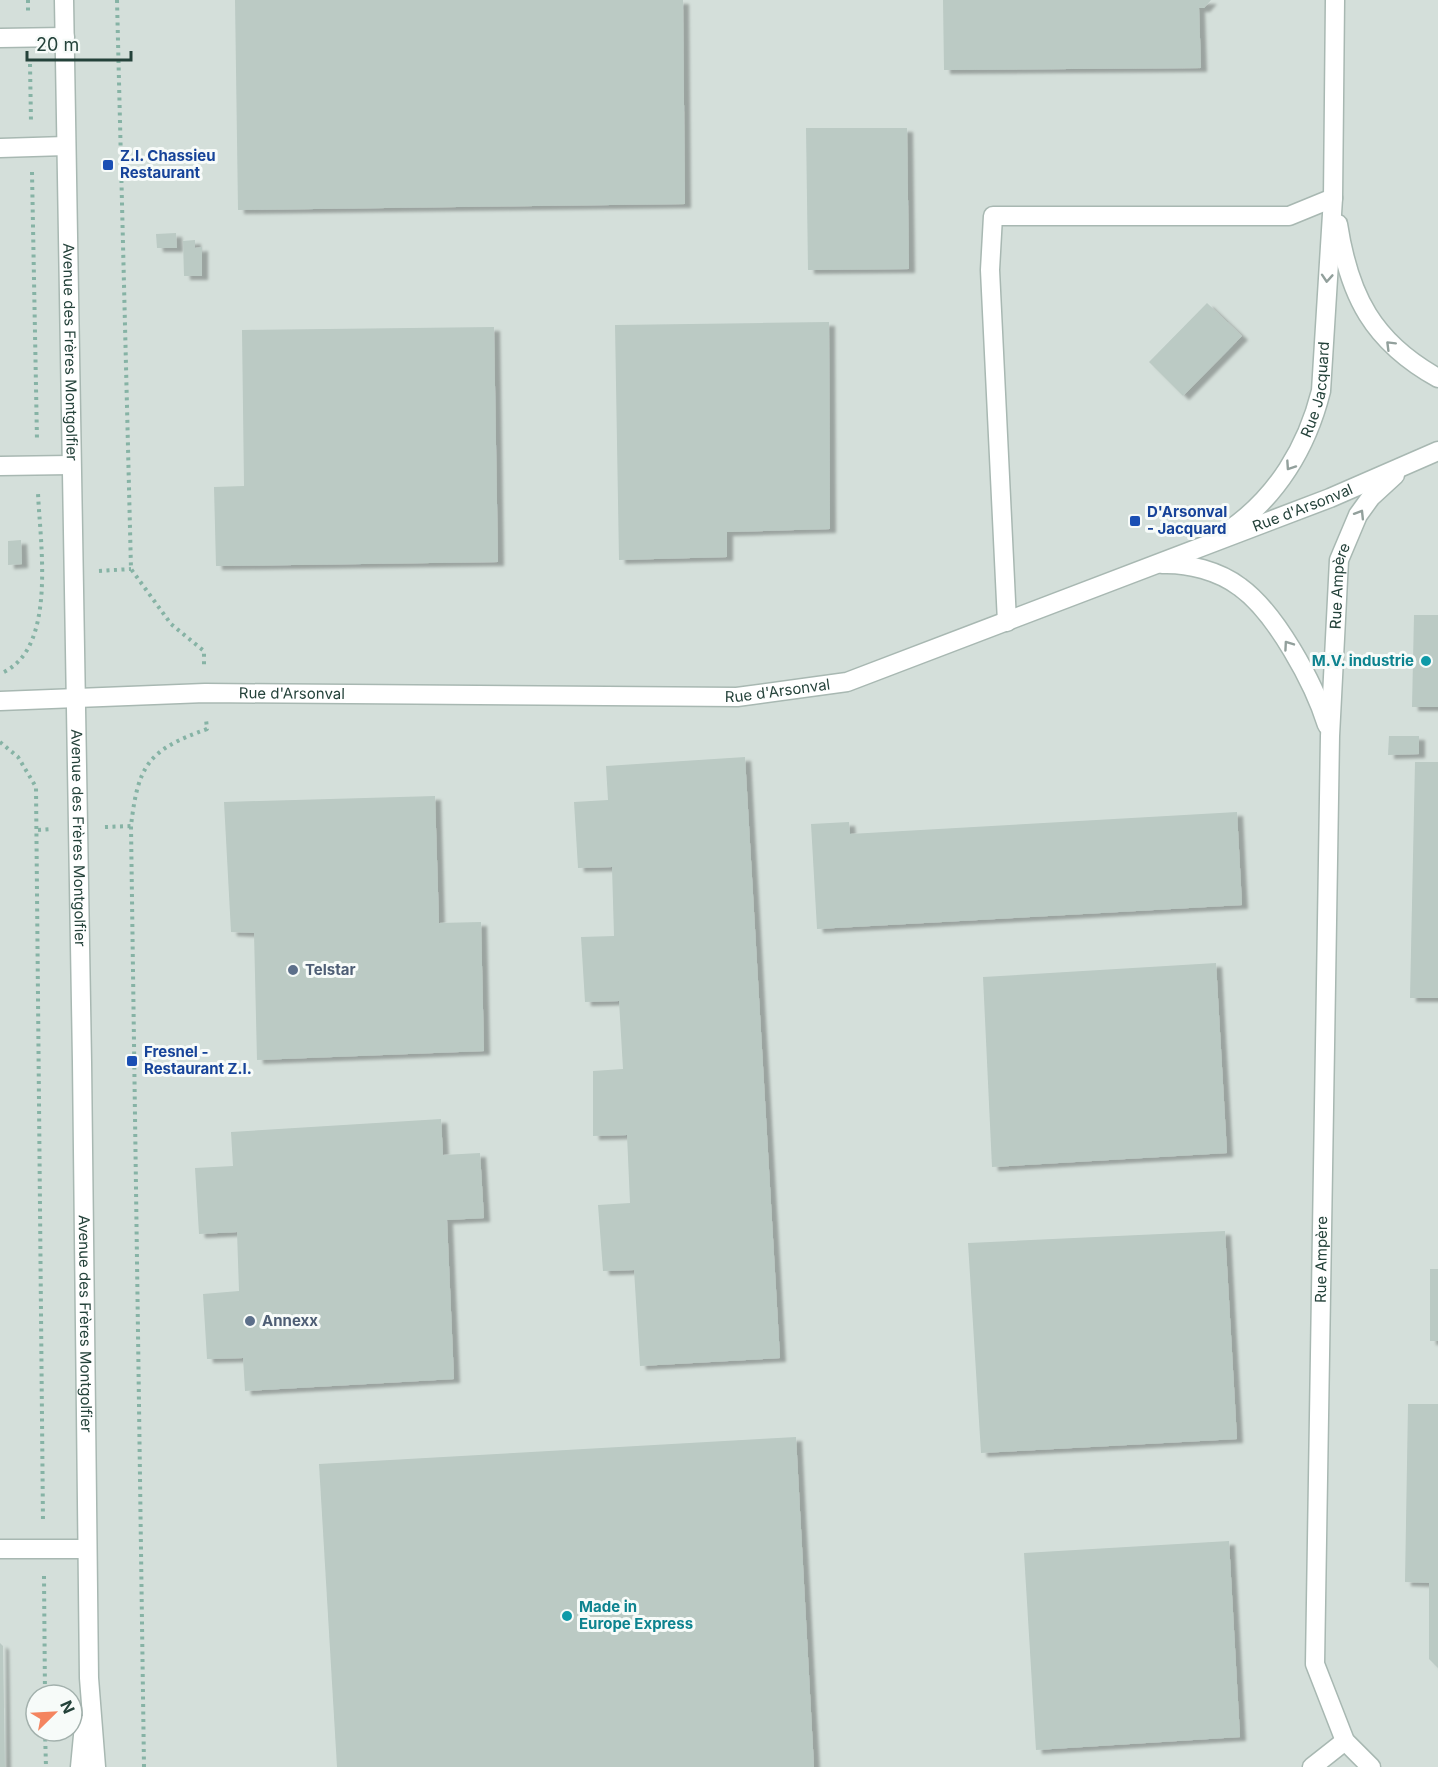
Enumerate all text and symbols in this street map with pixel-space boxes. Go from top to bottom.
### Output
scale bar [27,24,130,62]
text: 20 m [36,34,79,55]
place label: Z.I. Chassieu Restaurant [120,146,216,182]
marker: Z.I. Chassieu Restaurant [101,158,115,172]
street label: Avenue des Frères Montgolfier [59,243,82,461]
one-way arrow [1321,273,1334,282]
street label: Rue Jacquard [1296,341,1333,440]
one-way arrow [1387,342,1398,353]
one-way arrow [1286,459,1297,470]
street label: Rue d'Arsonval [1250,479,1356,536]
place label: D'Arsonval - Jacquard [1147,502,1227,538]
one-way arrow [1352,510,1364,520]
marker: D'Arsonval - Jacquard [1128,514,1142,528]
street label: Rue Ampère [1325,540,1354,630]
one-way arrow [1284,641,1295,652]
place label: M.V. industrie [1312,651,1414,670]
marker: M.V. industrie [1419,654,1433,668]
street label: Rue d'Arsonval [725,674,831,706]
street label: Rue d'Arsonval [239,683,345,703]
street label: Avenue des Frères Montgolfier [67,729,90,947]
place label: Telstar [305,960,356,979]
marker: Telstar [286,963,300,977]
place label: Fresnel - Restaurant Z.I. [144,1042,252,1078]
marker: Fresnel - Restaurant Z.I. [125,1054,139,1068]
street label: Avenue des Frères Montgolfier [75,1215,96,1433]
street label: Rue Ampère [1311,1216,1331,1303]
place label: Annexx [262,1311,318,1330]
marker: Annexx [243,1314,257,1328]
place label: Made in Europe Express [579,1597,693,1633]
marker: Made in Europe Express [560,1609,574,1623]
north arrow [24,1683,84,1743]
text: N [56,1697,79,1717]

